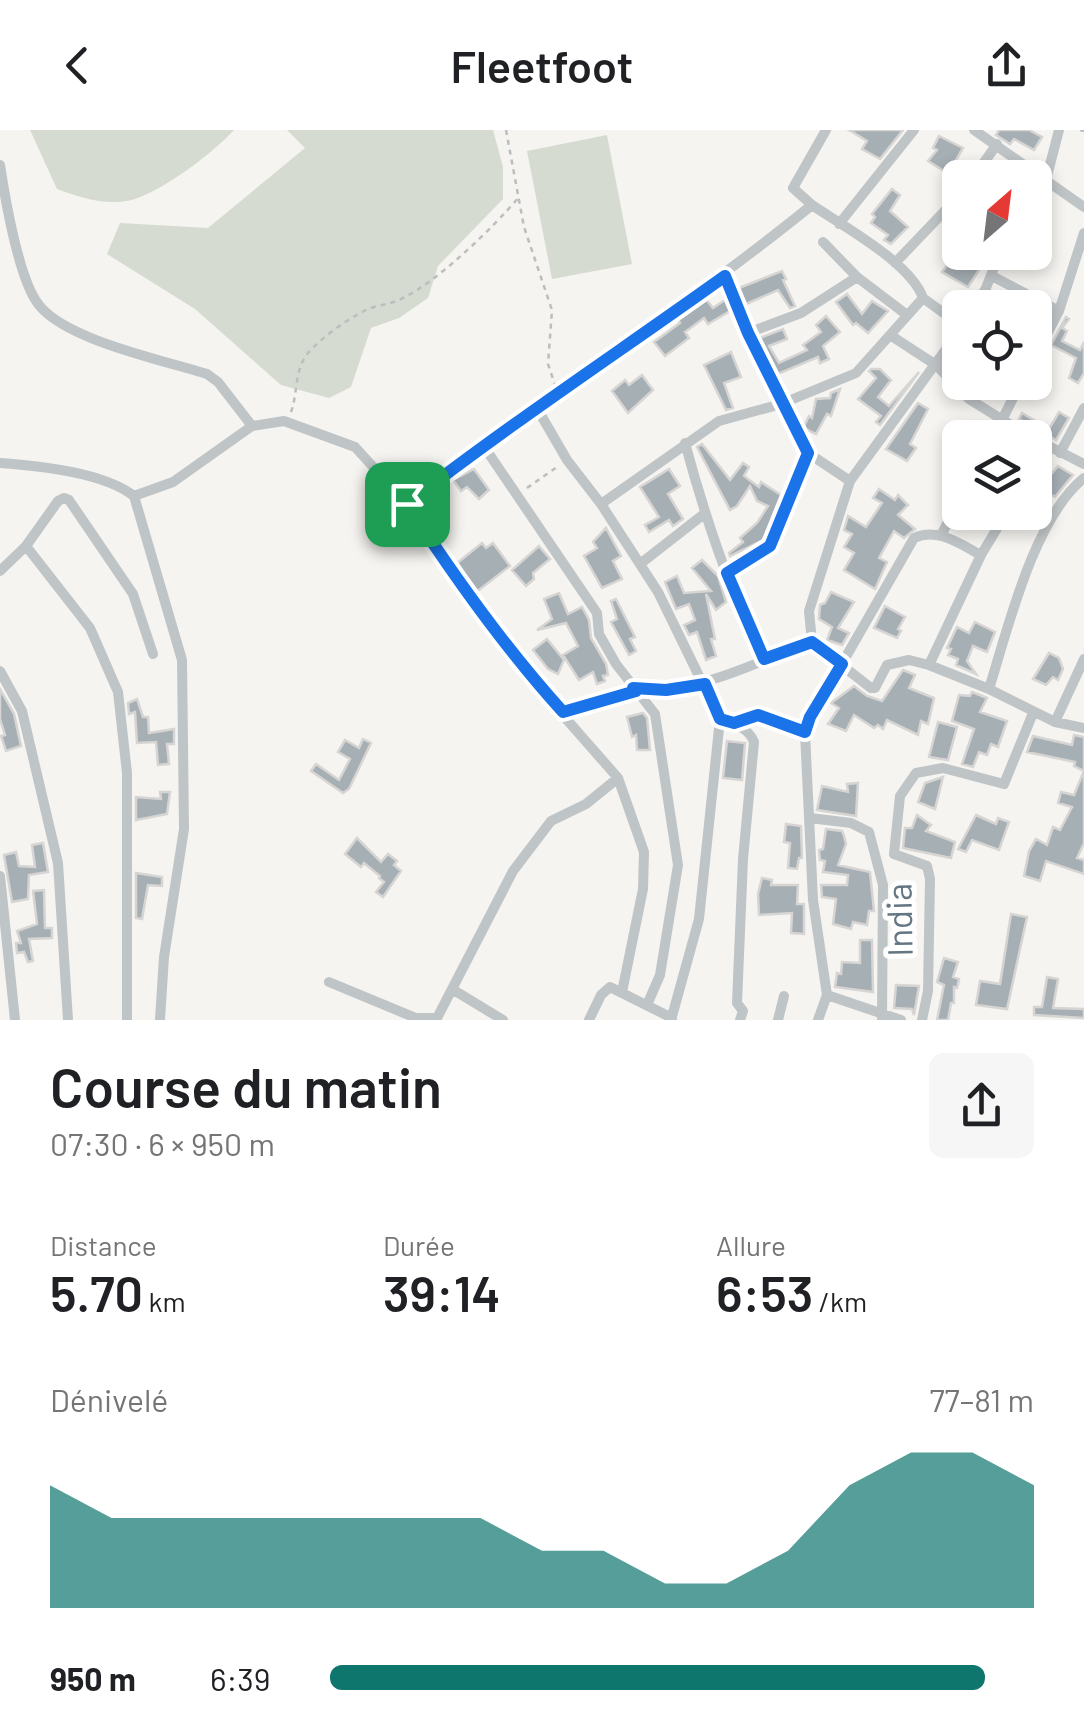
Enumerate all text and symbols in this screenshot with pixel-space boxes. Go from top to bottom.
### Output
icon: back [50,38,105,93]
text: Fleetfoot [451,38,633,92]
icon: share [979,38,1034,93]
north arrow [942,160,1052,270]
map controls [942,160,1052,530]
button: locate [942,290,1052,400]
button: layers [942,420,1052,530]
pin [365,462,450,547]
icon: arrive [380,477,435,532]
street label: India [876,883,920,957]
text: Course du matin [50,1053,442,1119]
button: share [929,1053,1034,1158]
text: 07:30 · 6 × 950 m [50,1124,275,1162]
text: Distance [50,1228,157,1262]
text: Durée [383,1228,455,1262]
text: Allure [716,1228,786,1262]
text: 5.70 [50,1262,143,1322]
text: 39:14 [383,1262,501,1322]
text: 6:53 [716,1262,813,1322]
text: km [143,1284,186,1318]
text: /km [813,1284,867,1318]
text: Dénivelé [50,1380,168,1418]
text: 77–81 m [929,1380,1034,1418]
text: 950 m [50,1659,136,1697]
text: 6:39 [210,1659,270,1697]

